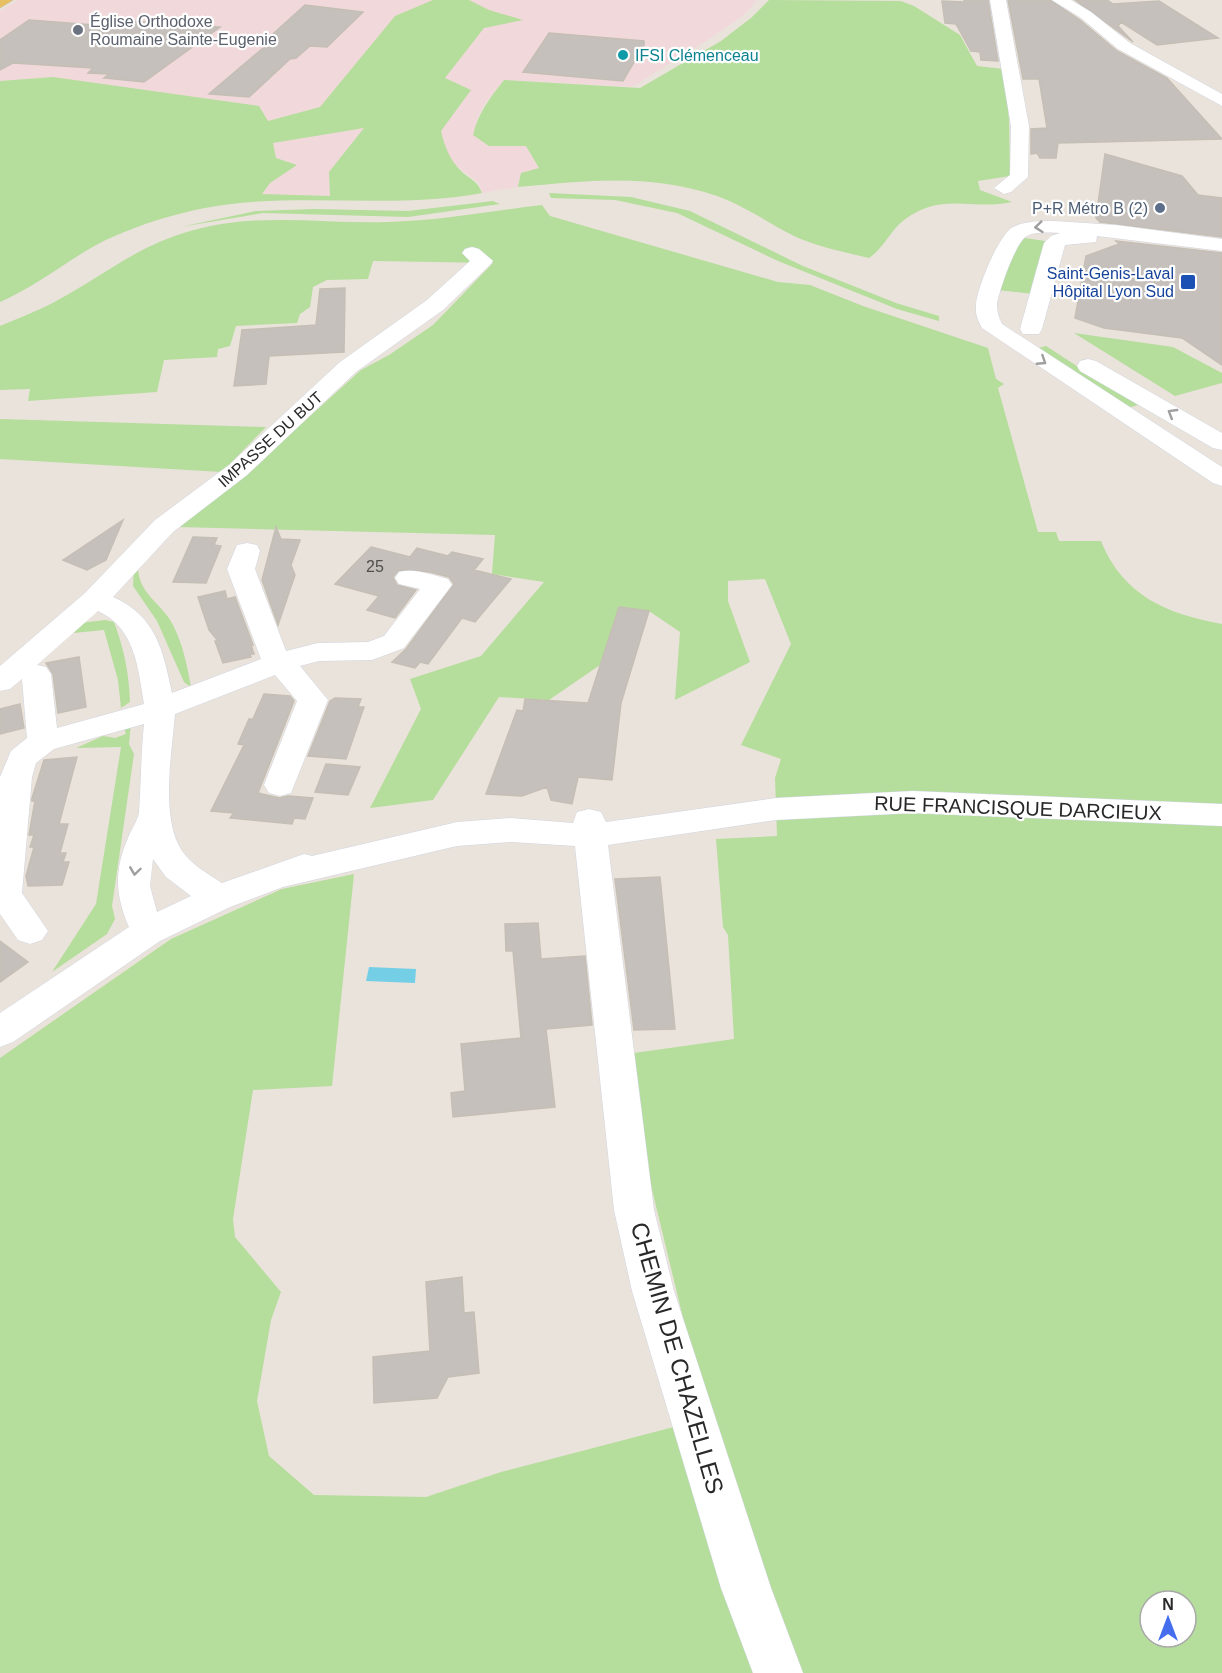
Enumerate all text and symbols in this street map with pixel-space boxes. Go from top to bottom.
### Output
place label: Église Orthodoxe Roumaine Sainte-Eugenie [90,12,277,48]
marker: Église Orthodoxe Roumaine Sainte-Eugenie [71,23,85,37]
place label: IFSI Clémenceau [635,47,759,64]
marker: IFSI Clémenceau [616,48,630,62]
place label: P+R Métro B (2) [1032,200,1148,217]
marker: P+R Métro B (2) [1153,201,1167,215]
one-way arrow [1034,220,1043,233]
place label: Saint-Genis-Laval Hôpital Lyon Sud [1047,265,1174,300]
marker: Saint-Genis-Laval Hôpital Lyon Sud [1179,273,1197,291]
one-way arrow [1036,354,1047,365]
street label: IMPASSE DU BUT [215,388,326,491]
one-way arrow [1168,408,1178,420]
house number: 25 [366,558,384,575]
street label: RUE FRANCISQUE DARCIEUX [874,792,1162,824]
one-way arrow [129,867,141,876]
street label: CHEMIN DE CHAZELLES [626,1219,729,1497]
north arrow [1138,1589,1198,1649]
text: N [1162,1596,1174,1613]

